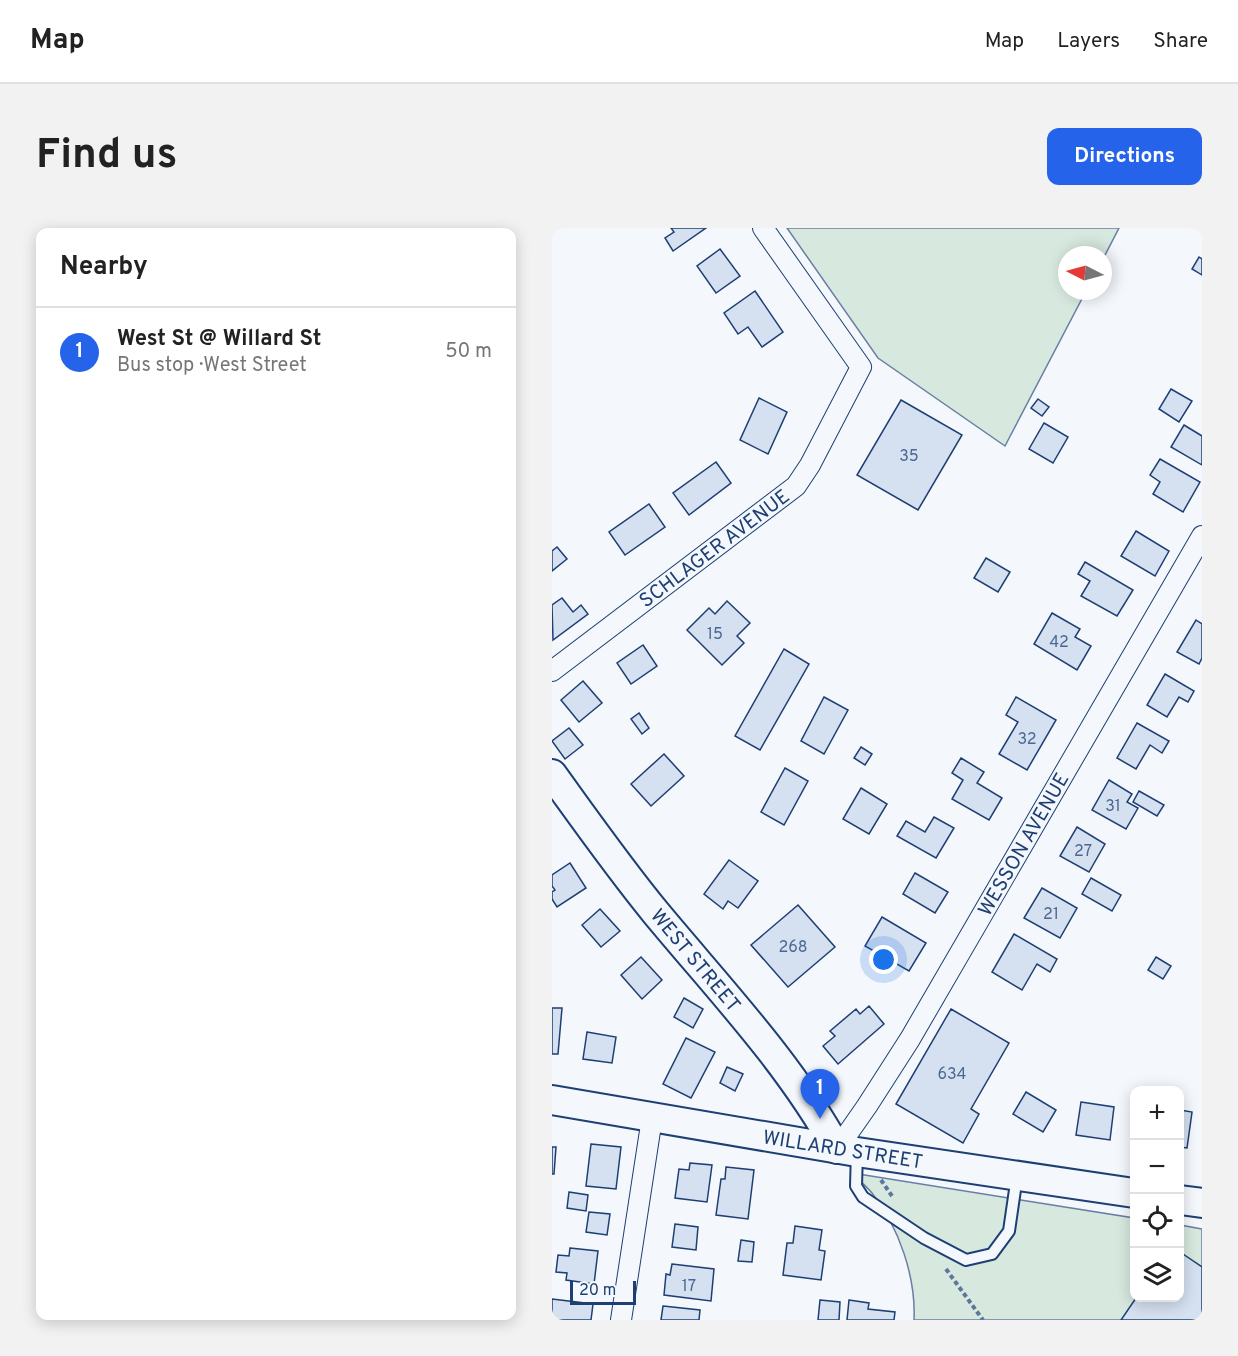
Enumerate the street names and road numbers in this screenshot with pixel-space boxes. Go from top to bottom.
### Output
street label: SCHLAGER AVENUE [635,484,796,615]
street label: WESSON AVENUE [973,769,1076,921]
street label: WEST STREET [644,904,745,1018]
street label: WILLARD STREET [761,1125,925,1176]

